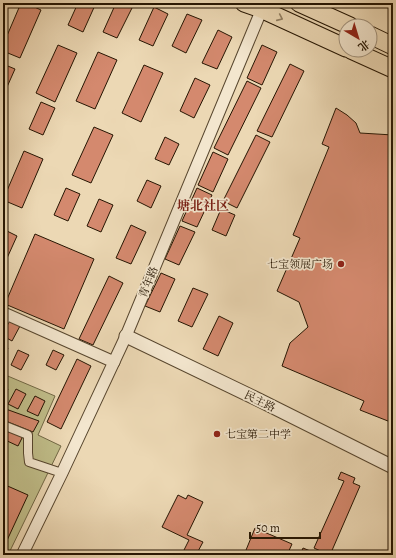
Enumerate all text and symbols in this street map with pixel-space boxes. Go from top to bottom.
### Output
one-way arrow [276,13,284,21]
north arrow [338,18,378,58]
text: 北 [355,36,373,55]
district label: 塘北社区 [177,197,229,214]
place label: 七宝领展广场 [267,257,333,272]
marker: 七宝领展广场 [336,259,346,269]
street label: 青年路 [135,264,162,300]
street label: 民主路 [242,387,278,415]
place label: 七宝第二中学 [225,427,291,442]
marker: 七宝第二中学 [212,429,222,439]
scale bar [250,514,320,540]
text: 50 m [256,520,280,536]

